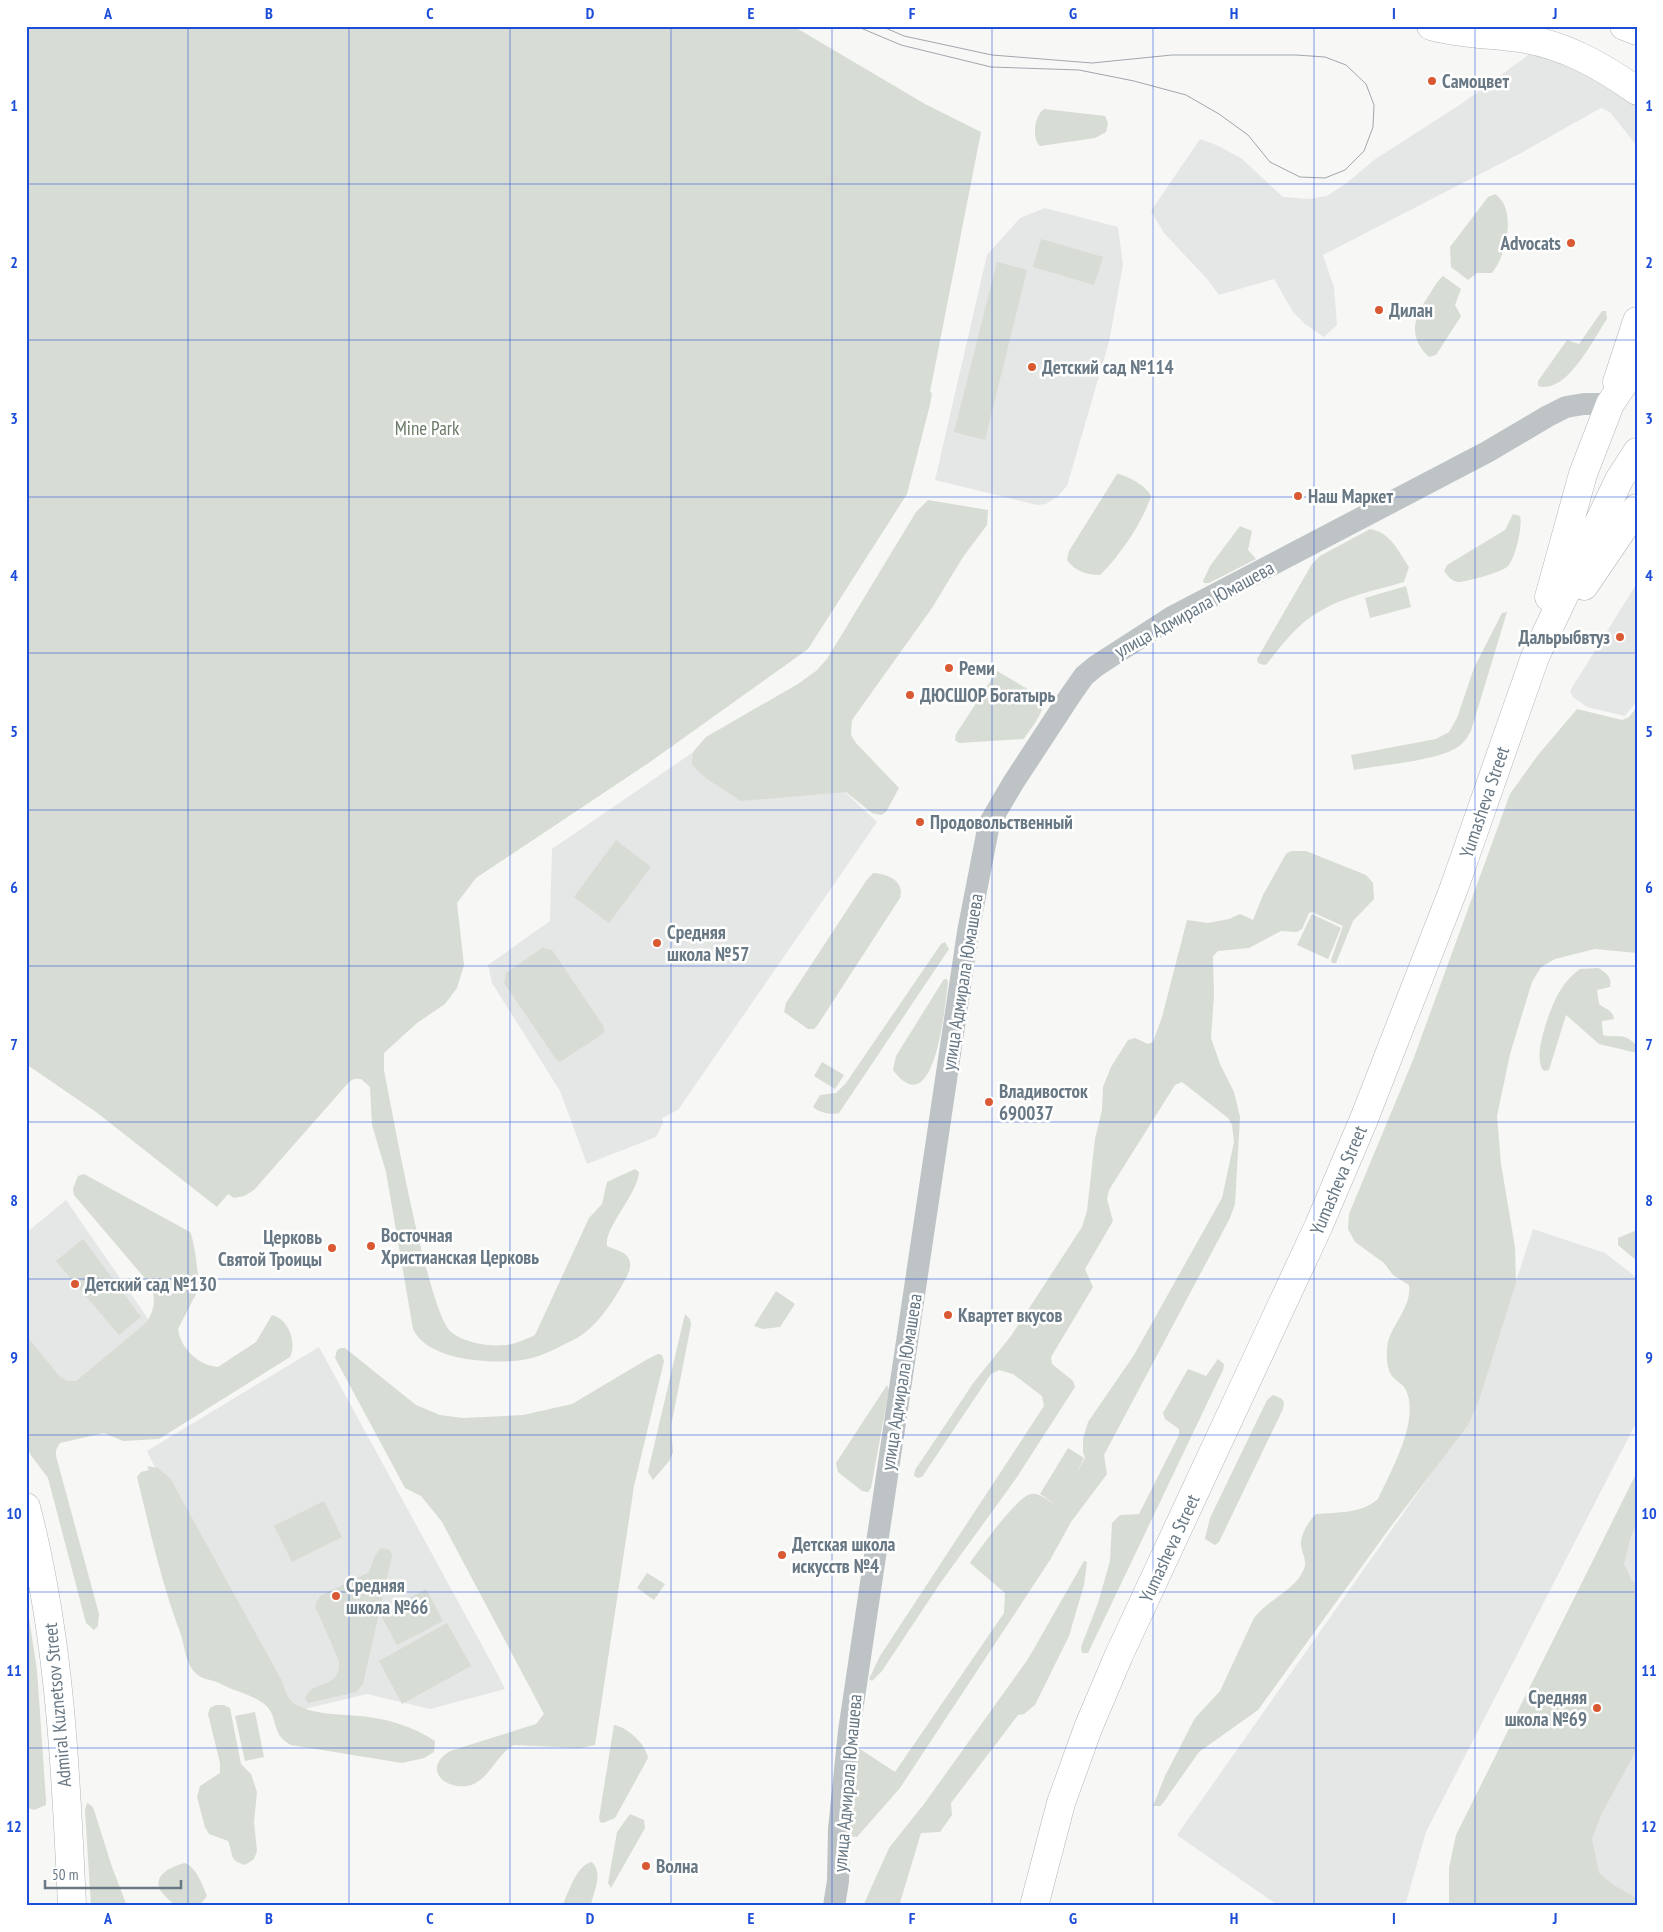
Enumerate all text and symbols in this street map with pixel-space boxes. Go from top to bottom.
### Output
text: A [103,3,113,23]
text: B [265,3,273,23]
text: C [426,3,434,23]
text: D [586,3,595,23]
text: E [748,3,755,23]
text: F [909,3,916,23]
text: G [1069,3,1077,23]
text: H [1230,3,1238,23]
text: I [1392,3,1396,23]
text: J [1552,3,1557,23]
place label: Самоцвет [1442,69,1509,93]
marker: Самоцвет [1426,75,1438,87]
text: 1 [10,95,18,115]
text: 1 [1645,95,1653,115]
place label: Advocats [1499,231,1561,255]
marker: Advocats [1565,237,1577,249]
text: 2 [10,252,18,272]
text: 2 [1645,252,1653,272]
place label: Дилан [1389,298,1433,322]
marker: Дилан [1373,304,1385,316]
place label: Детский сад №114 [1042,355,1174,379]
marker: Детский сад №114 [1026,361,1038,373]
text: 3 [10,408,18,428]
text: 3 [1645,408,1653,428]
park label: Mine Park [395,416,460,440]
place label: Наш Маркет [1308,484,1393,508]
marker: Наш Маркет [1292,490,1304,502]
street label: улица Адмирала Юмашева [1110,555,1278,663]
text: 4 [10,565,18,585]
text: 4 [1645,565,1653,585]
place label: Дальрыбвтуз [1518,625,1610,649]
marker: Дальрыбвтуз [1614,631,1626,643]
place label: Реми [959,656,995,680]
marker: Реми [943,662,955,674]
place label: ДЮСШОР Богатырь [920,683,1055,707]
marker: ДЮСШОР Богатырь [904,689,916,701]
text: 5 [10,721,18,741]
text: 5 [1645,721,1653,741]
street label: Yumasheva Street [1454,742,1515,861]
place label: Продовольственный [930,810,1073,834]
marker: Продовольственный [914,816,926,828]
text: 6 [10,877,18,897]
text: 6 [1645,877,1653,897]
street label: улица Адмирала Юмашева [936,892,988,1072]
place label: Средняя школа №57 [667,920,749,966]
marker: Средняя школа №57 [651,937,663,949]
text: 7 [10,1034,18,1054]
text: 7 [1645,1034,1653,1054]
place label: Владивосток 690037 [999,1079,1088,1125]
marker: Владивосток 690037 [983,1096,995,1108]
street label: Yumasheva Street [1304,1121,1372,1238]
text: 8 [10,1190,18,1210]
text: 8 [1645,1190,1653,1210]
place label: Восточная Христианская Церковь [381,1223,539,1269]
place label: Церковь Святой Троицы [218,1225,322,1271]
marker: Восточная Христианская Церковь [365,1240,377,1252]
marker: Церковь Святой Троицы [326,1242,338,1254]
place label: Детский сад №130 [85,1272,217,1296]
marker: Детский сад №130 [69,1278,81,1290]
street label: улица Адмирала Юмашева [875,1292,927,1472]
place label: Квартет вкусов [958,1303,1062,1327]
marker: Квартет вкусов [942,1309,954,1321]
text: 9 [10,1347,18,1367]
text: 9 [1645,1347,1653,1367]
street label: Yumasheva Street [1134,1489,1205,1606]
text: 10 [6,1503,22,1523]
text: 10 [1641,1503,1657,1523]
place label: Детская школа искусств №4 [792,1532,896,1578]
marker: Детская школа искусств №4 [776,1549,788,1561]
place label: Средняя школа №66 [346,1573,428,1619]
marker: Средняя школа №66 [330,1590,342,1602]
street label: Admiral Kuznetsov Street [38,1621,76,1788]
text: 11 [6,1660,22,1680]
text: 11 [1641,1660,1657,1680]
place label: Средняя школа №69 [1505,1685,1587,1731]
street label: улица Адмирала Юмашева [827,1693,867,1873]
marker: Средняя школа №69 [1591,1702,1603,1714]
text: 12 [6,1816,22,1836]
text: 12 [1641,1816,1657,1836]
place label: Волна [656,1854,698,1878]
scale bar [45,1857,181,1889]
marker: Волна [640,1860,652,1872]
text: 50 m [52,1865,78,1884]
text: A [103,1908,113,1928]
text: B [265,1908,273,1928]
text: C [426,1908,434,1928]
text: D [586,1908,595,1928]
text: E [748,1908,755,1928]
text: F [909,1908,916,1928]
text: G [1069,1908,1077,1928]
text: H [1230,1908,1238,1928]
text: I [1392,1908,1396,1928]
text: J [1552,1908,1557,1928]

